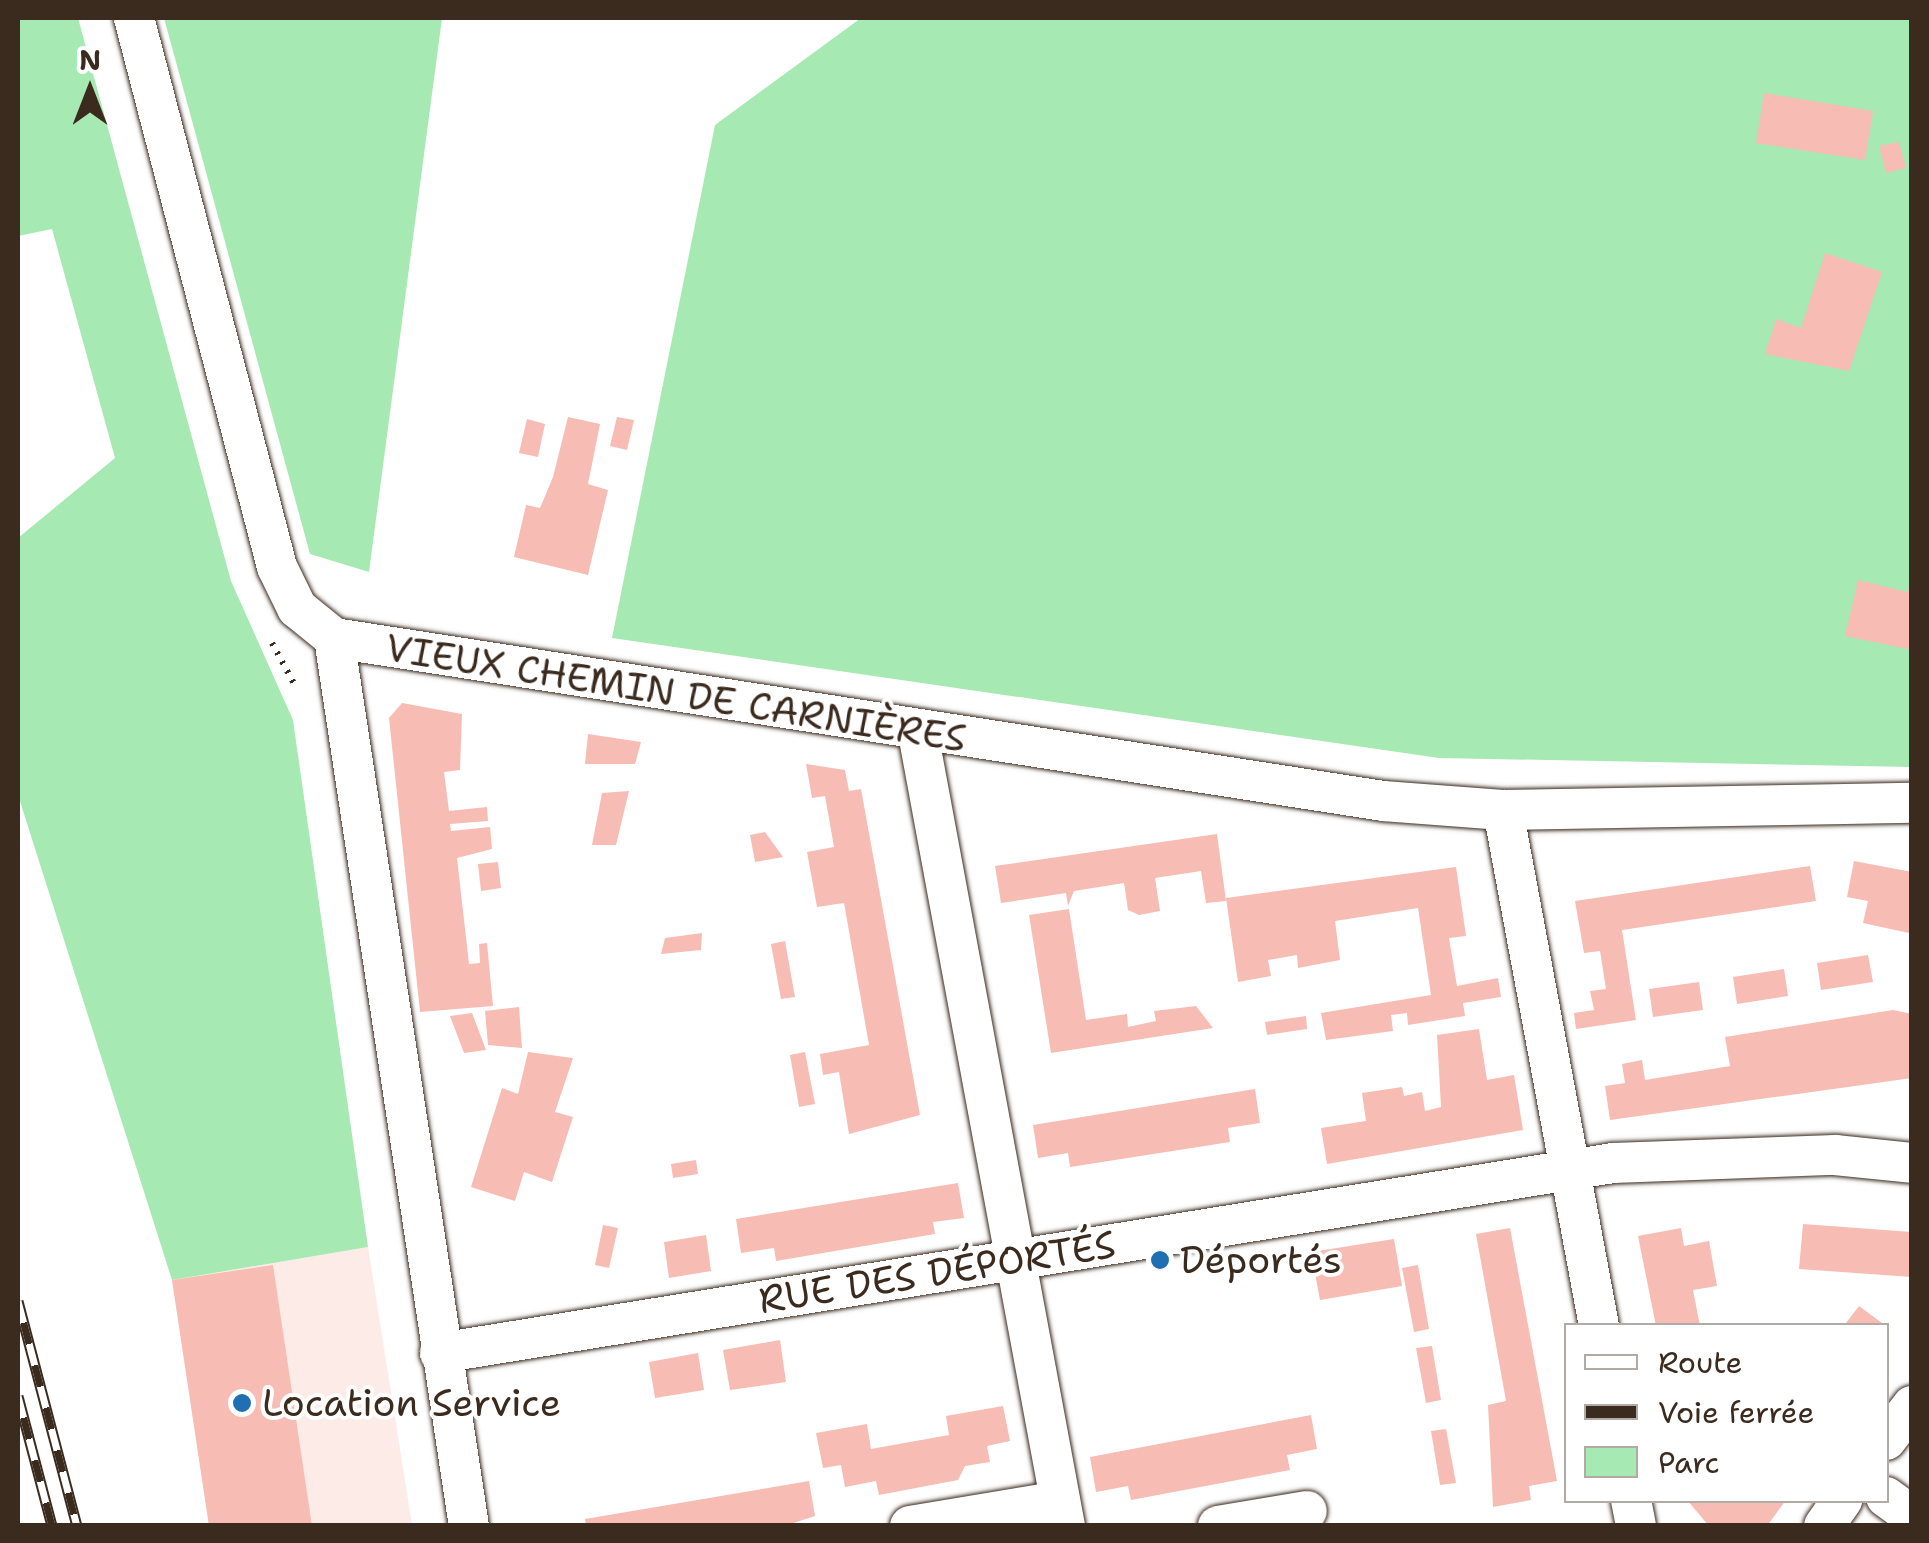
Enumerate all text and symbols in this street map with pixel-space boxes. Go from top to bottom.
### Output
north arrow [40,40,140,140]
text: N [79,41,101,79]
street label: VIEUX CHEMIN DE CARNIÈRES [382,625,970,761]
street label: RUE DES DÉPORTÉS [755,1221,1119,1323]
place label: Déportés [1180,1237,1342,1283]
marker: Déportés [1149,1249,1171,1271]
legend [1564,1323,1889,1503]
text: Route [1658,1342,1742,1383]
place label: Location Service [262,1380,561,1426]
marker: Location Service [231,1392,253,1414]
text: Voie ferrée [1658,1392,1815,1433]
text: Parc [1658,1442,1720,1483]

